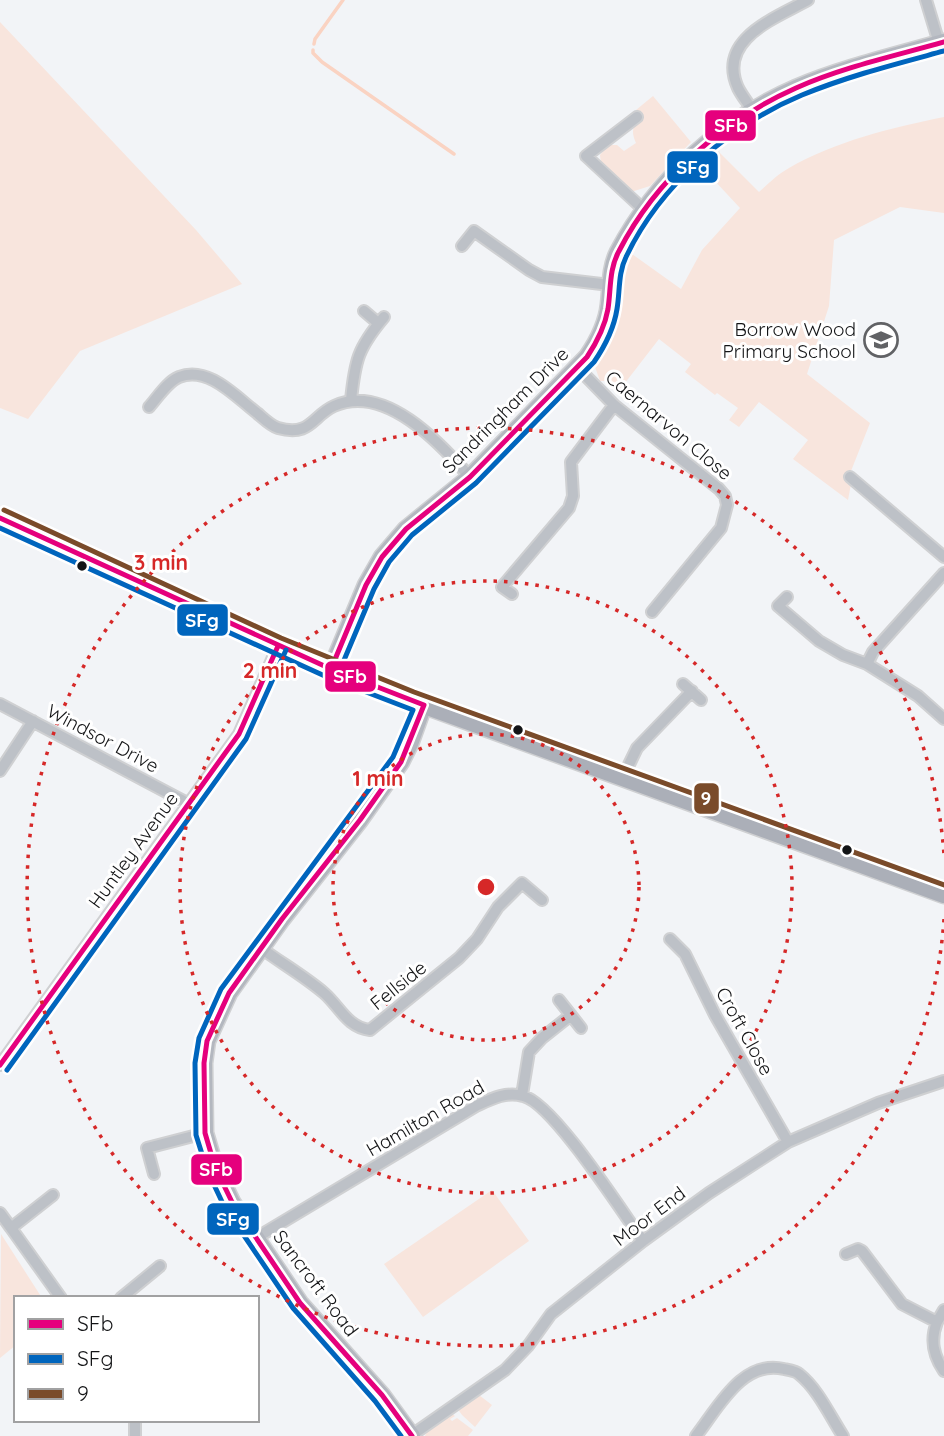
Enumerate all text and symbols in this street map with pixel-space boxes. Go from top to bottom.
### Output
line badge: SFb [704,109,757,142]
text: SFb [714,113,748,137]
line badge: SFg [666,150,719,184]
text: SFg [676,155,710,179]
place label: Borrow Wood Primary School [723,317,856,363]
school or university icon: Borrow Wood Primary School [862,321,900,359]
street label: Sandringham Drive [437,342,573,478]
street label: Caernarvon Close [601,365,737,485]
text: 3 min [134,549,188,575]
unlabelled marker [75,559,89,573]
line badge: SFg [176,603,229,637]
text: SFg [185,608,219,632]
text: 2 min [243,657,297,683]
line badge: SFb [324,660,377,693]
text: SFb [333,664,367,688]
street label: Windsor Drive [43,698,163,778]
unlabelled marker [511,723,525,737]
text: 1 min [353,765,403,791]
line badge: 9 [693,782,720,815]
text: 9 [701,786,711,810]
street label: Huntley Avenue [83,787,183,913]
unlabelled marker [840,843,854,857]
centre of rings [474,875,498,899]
street label: Fellside [365,955,431,1015]
street label: Croft Close [711,983,779,1079]
street label: Hamilton Road [362,1075,488,1161]
line badge: SFb [190,1153,243,1186]
text: SFb [199,1157,233,1181]
street label: Moor End [608,1181,690,1251]
line badge: SFg [206,1202,260,1236]
text: SFg [216,1207,250,1231]
street label: Sancroft Road [268,1225,364,1341]
legend [14,1296,259,1422]
text: SFb [77,1310,113,1336]
text: SFg [77,1345,114,1371]
text: 9 [77,1380,89,1406]

